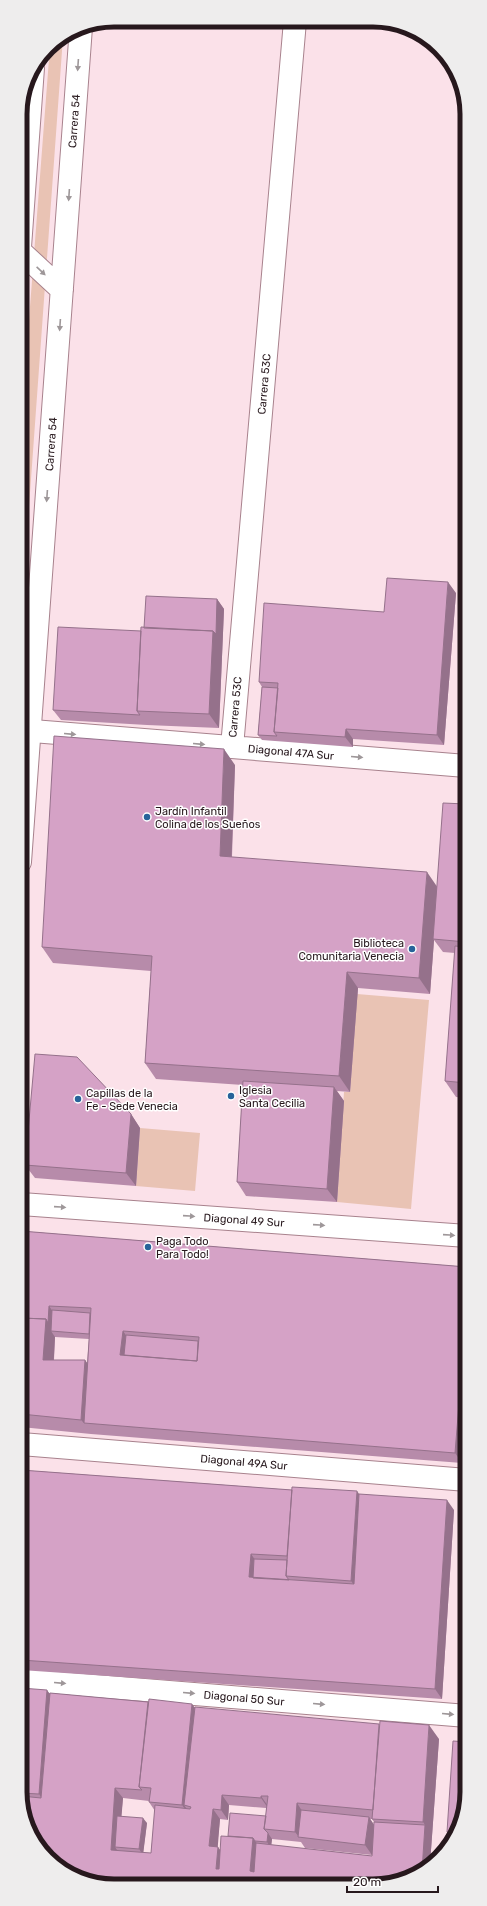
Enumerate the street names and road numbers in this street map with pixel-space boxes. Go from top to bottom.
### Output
street label: Carrera 54 [66,93,83,148]
street label: Carrera 53C [255,353,274,415]
street label: Carrera 54 [43,416,60,471]
street label: Carrera 53C [226,676,245,738]
street label: Diagonal 47A Sur [247,742,335,763]
street label: Diagonal 49 Sur [203,1211,286,1230]
street label: Diagonal 49A Sur [200,1452,289,1473]
street label: Diagonal 50 Sur [203,1688,286,1709]

